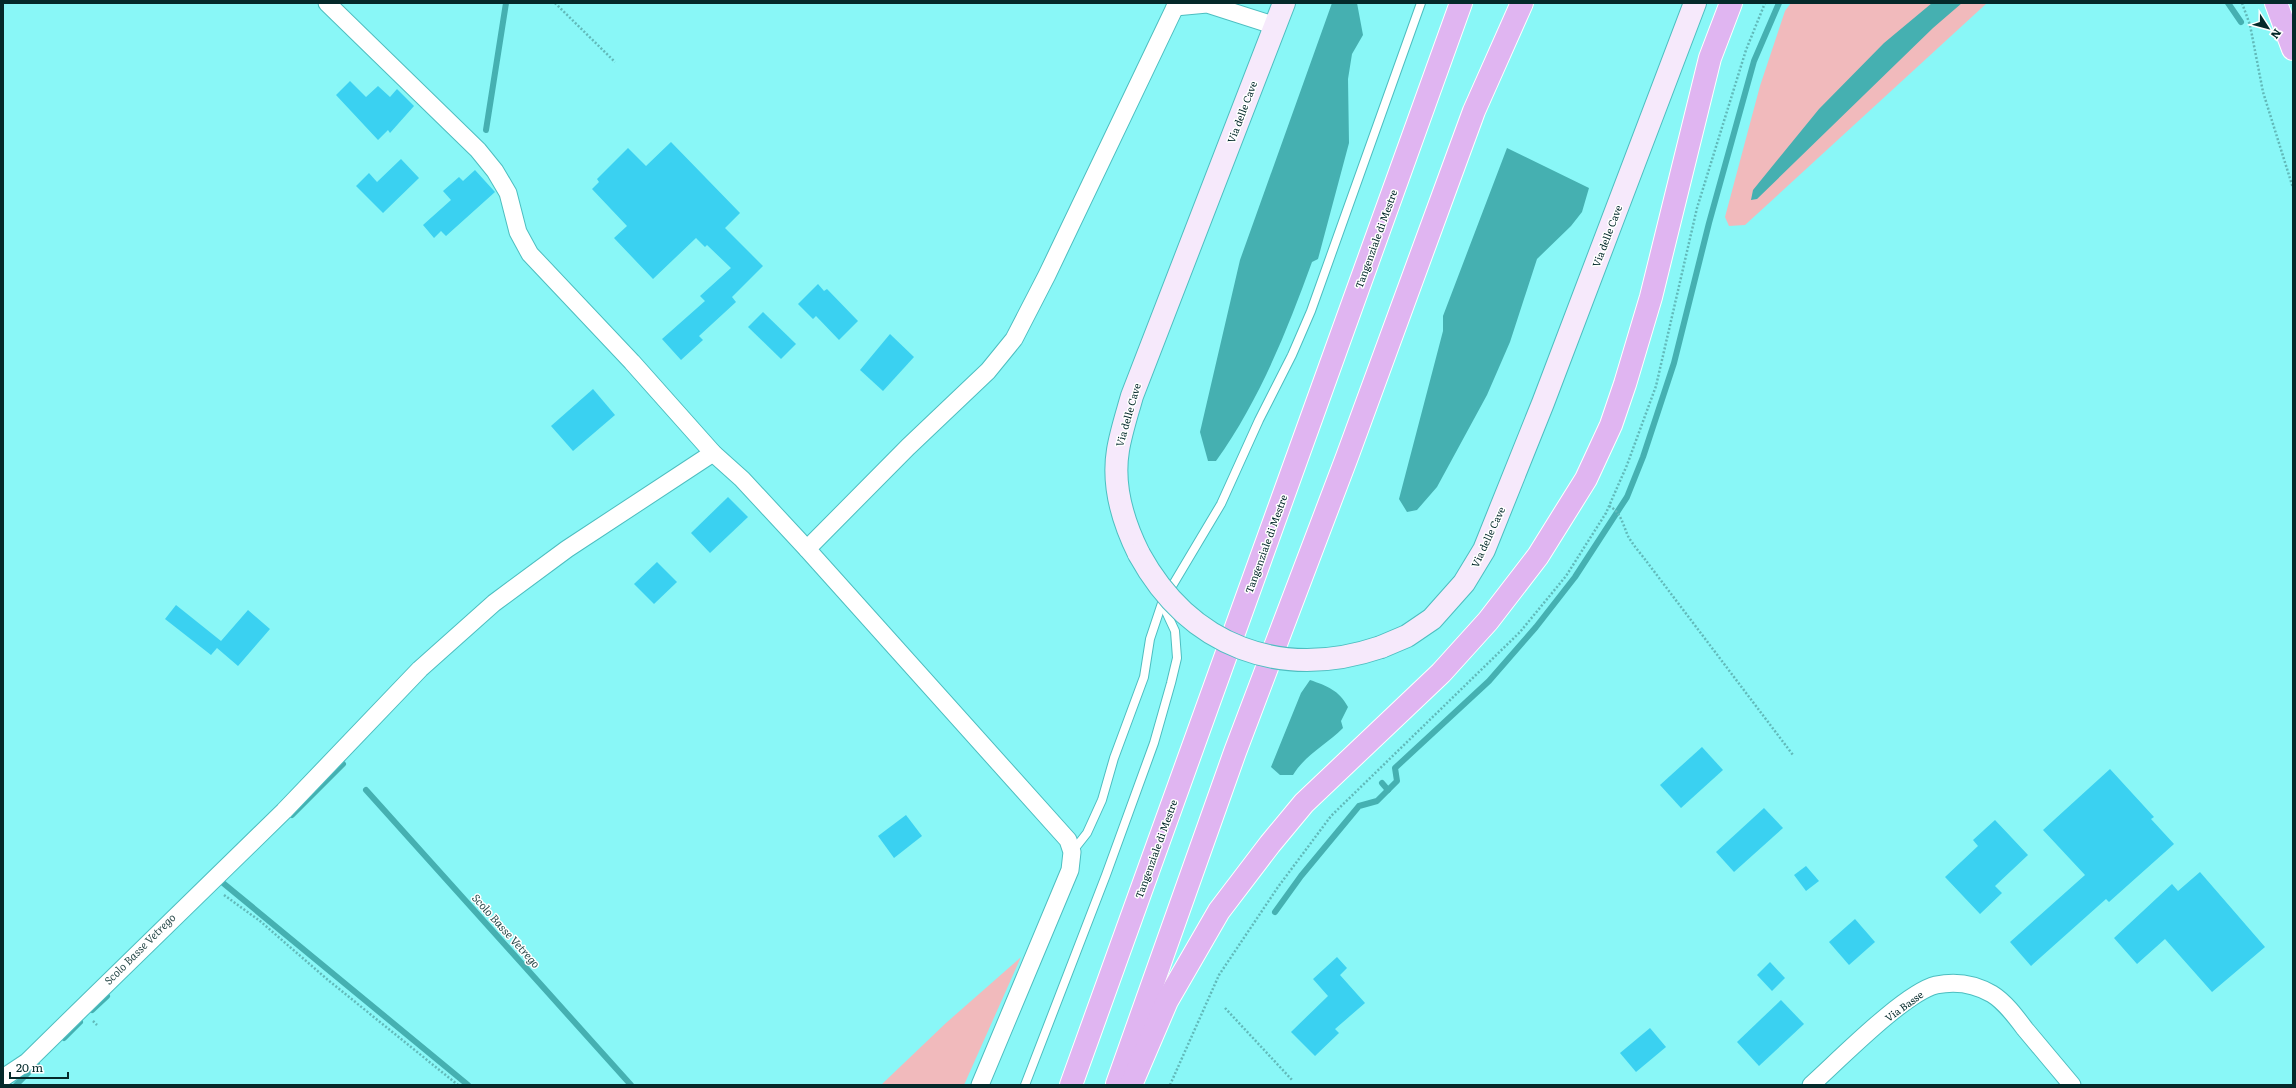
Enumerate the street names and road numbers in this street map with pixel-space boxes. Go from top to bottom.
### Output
street label: Via delle Cave [1223,79,1260,145]
street label: Tangenziale di Mestre [1351,187,1400,290]
street label: Via delle Cave [1588,203,1625,269]
street label: Via delle Cave [1111,381,1144,448]
street label: Tangenziale di Mestre [1241,492,1290,595]
street label: Via delle Cave [1467,504,1508,570]
street label: Tangenziale di Mestre [1131,797,1180,900]
street label: Via Basse [1881,987,1926,1025]

